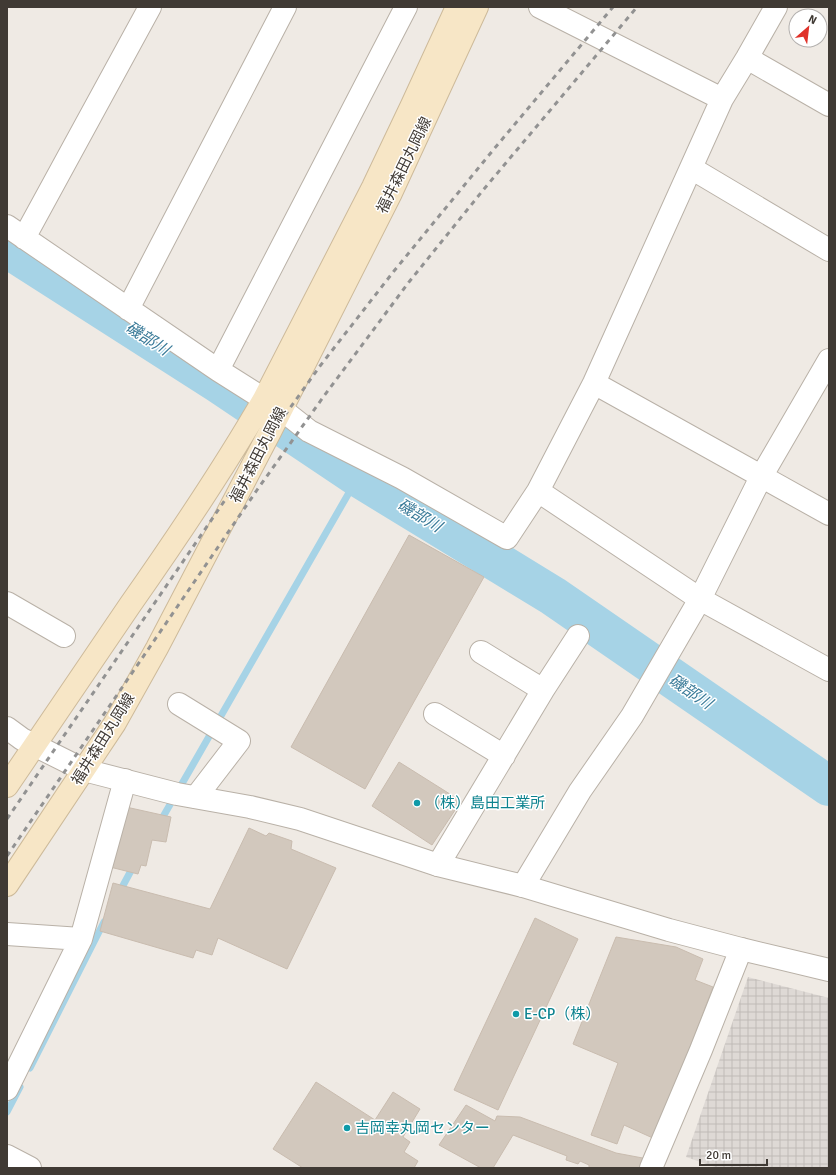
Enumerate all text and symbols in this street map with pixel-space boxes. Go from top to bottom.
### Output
north arrow [788,8,828,48]
text: N [806,12,819,27]
street label: 福井森田丸岡線 [373,114,435,216]
water label: 磯部川 [122,318,175,361]
street label: 福井森田丸岡線 [226,404,290,506]
water label: 磯部川 [394,495,447,538]
water label: 磯部川 [665,670,718,715]
street label: 福井森田丸岡線 [68,690,138,788]
place label: （株）島田工業所 [425,794,545,812]
marker: （株）島田工業所 [412,798,422,808]
place label: E-CP（株） [524,1005,600,1023]
marker: E-CP（株） [511,1009,521,1019]
place label: 吉岡幸丸岡センター [355,1119,490,1137]
marker: 吉岡幸丸岡センター [342,1123,352,1133]
scale bar [700,1141,767,1167]
text: 20 m [706,1148,731,1163]

